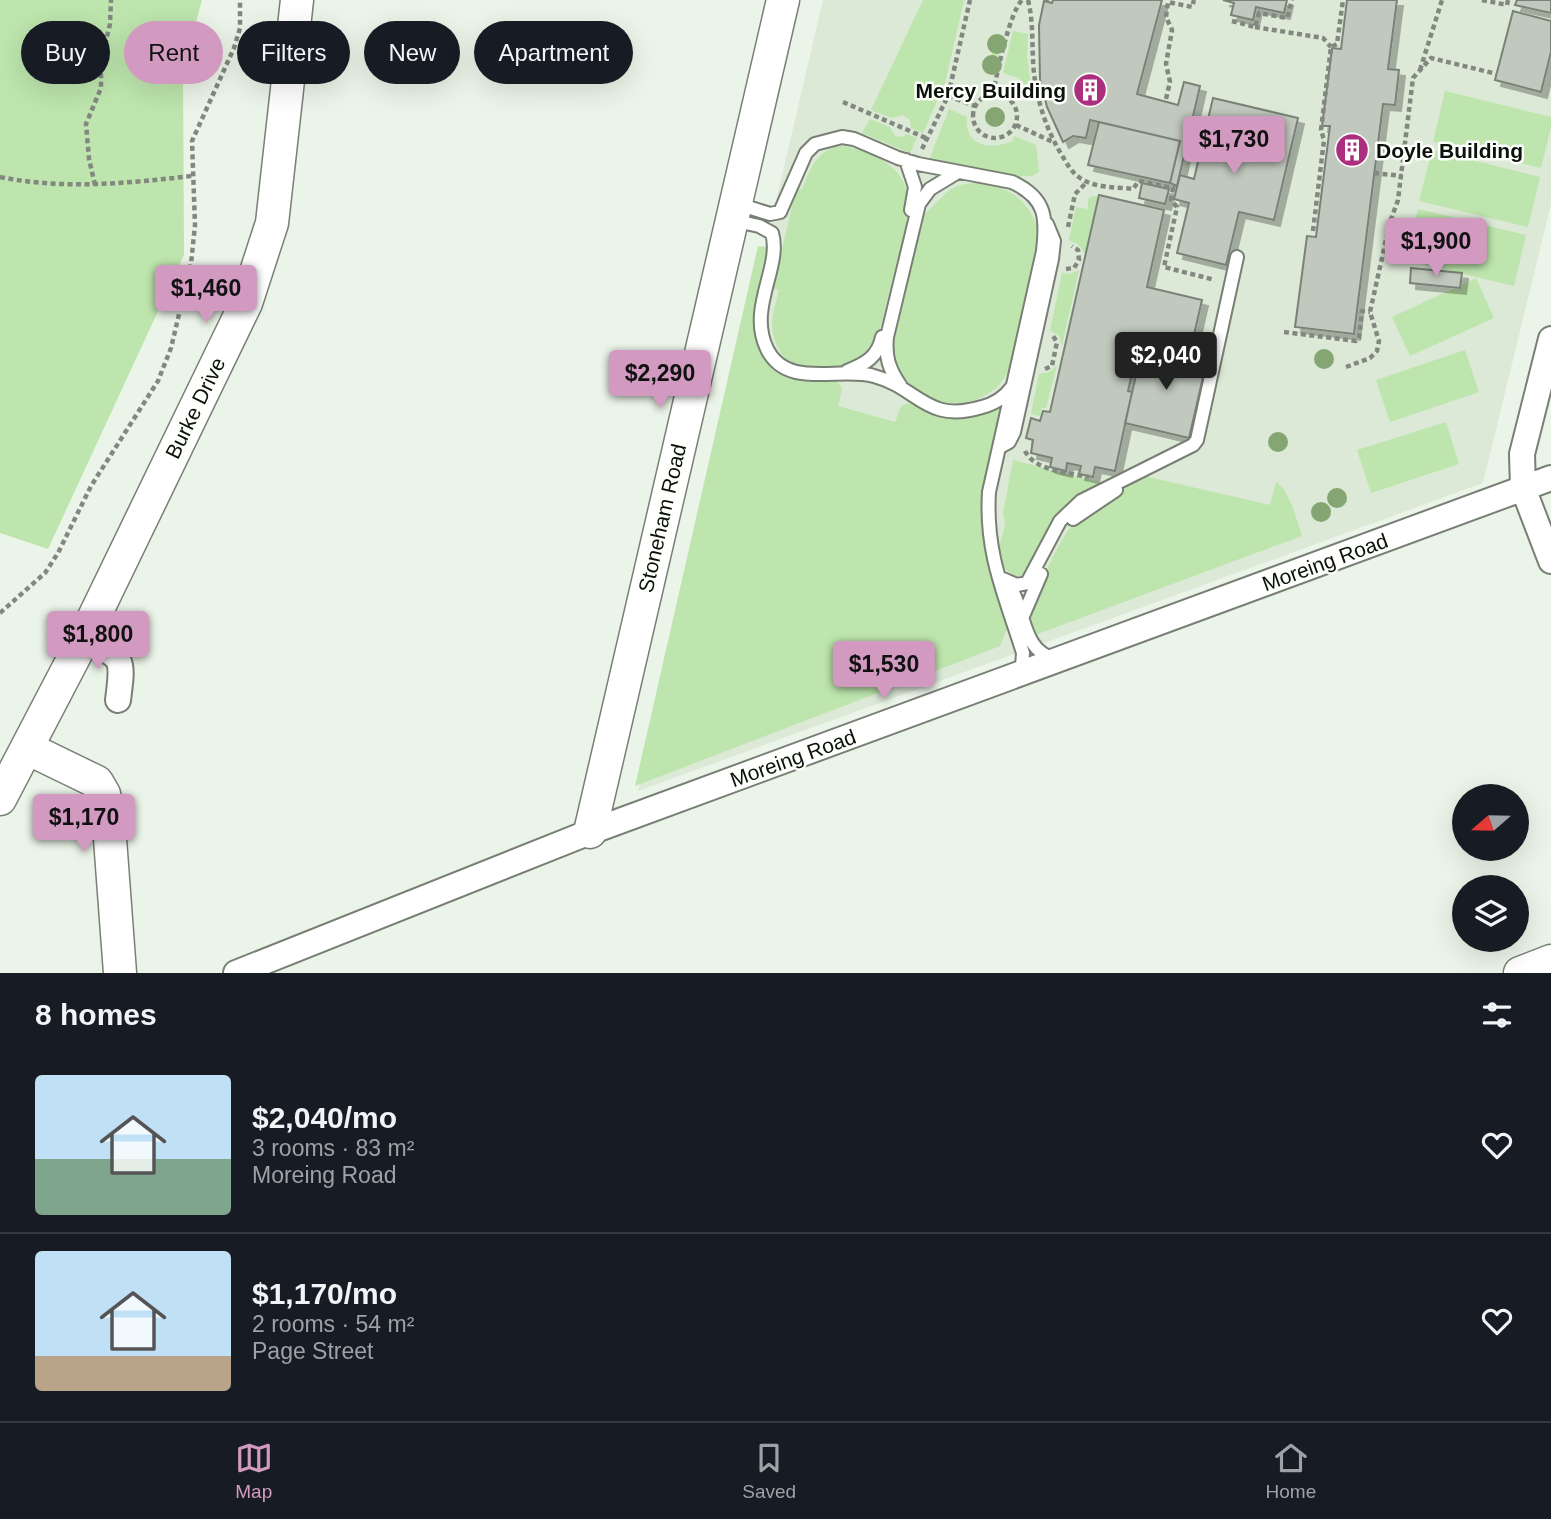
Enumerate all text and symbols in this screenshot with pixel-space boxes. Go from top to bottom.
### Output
chip: Buy [21,21,110,84]
chip: Rent [124,21,223,84]
chip: Filters [237,21,350,84]
chip: New [364,21,460,84]
chip: Apartment [474,21,633,84]
building icon: Mercy Building [1071,71,1109,109]
place label: Mercy Building [915,79,1066,102]
pin: $1,730 [1177,116,1291,176]
text: $1,730 [1199,126,1269,152]
building icon: Doyle Building [1333,131,1371,169]
place label: Doyle Building [1376,139,1523,162]
pin: $1,900 [1379,218,1493,278]
text: $1,900 [1401,228,1471,254]
pin: $1,460 [149,266,263,325]
text: $1,460 [171,275,241,301]
pin: $2,040 [1109,332,1223,392]
text: $2,040 [1131,342,1201,368]
pin: $2,290 [603,350,717,410]
street label: Burke Drive [161,354,229,462]
text: $2,290 [625,360,695,386]
street label: Stoneham Road [634,441,690,595]
street label: Moreing Road [1259,529,1391,595]
pin: $1,800 [41,612,155,671]
text: $1,800 [63,621,133,647]
pin: $1,530 [827,642,941,701]
text: $1,530 [849,651,919,677]
street label: Moreing Road [727,725,859,791]
north arrow [1452,784,1530,861]
map controls [1452,784,1529,952]
pin: $1,170 [27,794,141,854]
text: $1,170 [49,804,119,830]
button: layers [1452,875,1529,952]
icon: filters [1478,996,1516,1034]
text: 8 homes [35,998,157,1031]
text: $2,040/mo [252,1101,397,1134]
icon: home [91,1103,175,1187]
icon: heart [1478,1126,1516,1164]
text: 3 rooms · 83 m² [252,1135,414,1161]
text: Moreing Road [252,1162,396,1188]
text: $1,170/mo [252,1277,397,1310]
icon: home [91,1279,175,1363]
icon: heart [1478,1302,1516,1340]
text: 2 rooms · 54 m² [252,1311,414,1337]
text: Page Street [252,1338,373,1364]
tab: Map [235,1439,273,1503]
tab: Saved [742,1439,796,1503]
tab: Home [1266,1439,1316,1503]

